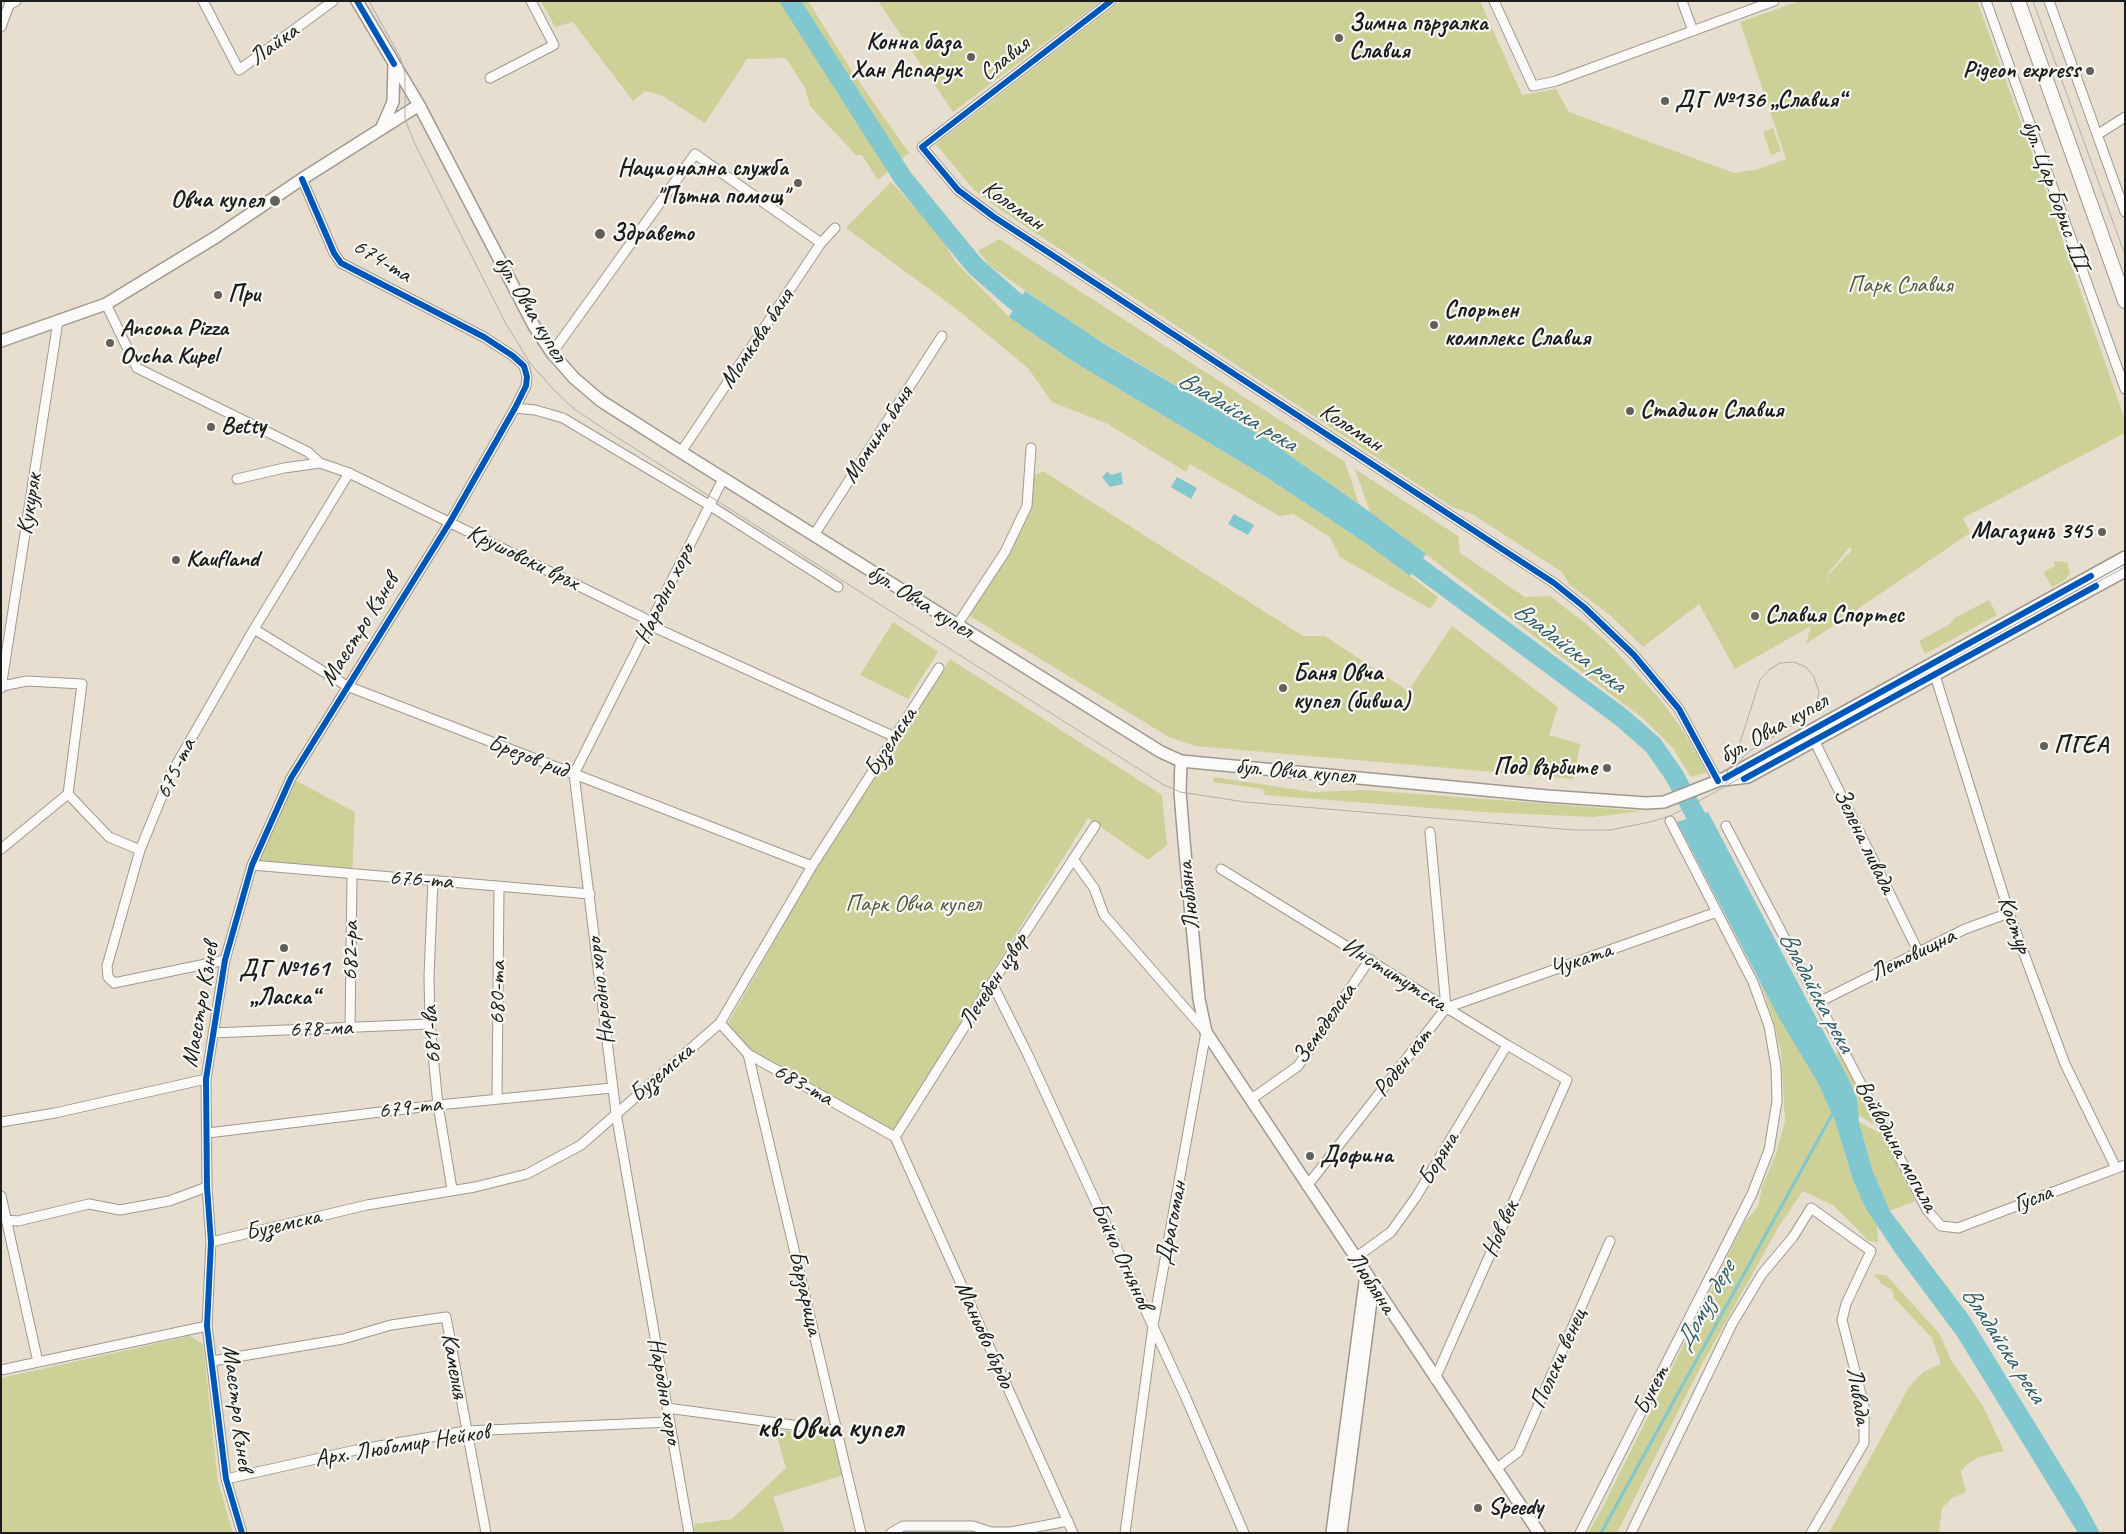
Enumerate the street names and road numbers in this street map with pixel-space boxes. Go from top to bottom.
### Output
street label: Лайка [244,17,304,73]
street label: Славия [974,30,1036,88]
street label: бул. Цар Борис III [2015,116,2095,274]
street label: Коломан [976,174,1050,238]
street label: 674-та [347,232,417,290]
street label: бул. Овча купел [487,250,573,368]
street label: Момкова баня [713,284,801,394]
street label: Момина баня [836,381,920,489]
street label: Коломан [1314,397,1388,459]
street label: Кукуряк [11,471,49,537]
street label: Крушовски връх [462,518,584,598]
street label: Народно хоро [628,539,702,649]
street label: бул. Овча купел [862,558,978,646]
street label: Маестро Кънев [314,569,406,691]
street label: бул. Овча купел [1715,687,1833,771]
street label: Буземска [858,702,924,782]
street label: Брезов рид [484,729,572,785]
street label: 675-та [149,734,203,804]
street label: бул. Овча купел [1234,752,1356,792]
street label: Зелена ливада [1826,784,1902,898]
street label: Любляна [1171,860,1207,932]
street label: 676-та [388,863,454,897]
street label: Костур [1990,892,2038,958]
street label: 682-ра [336,921,366,981]
street label: Летовищна [1865,922,1961,988]
street label: Лечебен извор [953,928,1035,1034]
street label: Институтска [1336,931,1452,1019]
street label: Народно хоро [580,936,622,1046]
street label: Чуката [1546,936,1616,984]
street label: Маестро Кънев [176,940,226,1070]
street label: 680-та [483,961,513,1025]
street label: Земеделска [1287,978,1363,1070]
street label: 681-ва [416,1005,448,1065]
street label: 678-ма [289,1014,353,1044]
street label: Роден кът [1367,1023,1439,1103]
street label: Буземска [624,1037,700,1109]
street label: 683-та [768,1057,838,1113]
street label: Войводина могила [1848,1075,1944,1217]
street label: 679-та [377,1090,443,1126]
street label: Боряна [1412,1127,1466,1191]
street label: Драгоман [1150,1179,1194,1267]
street label: Гусла [2010,1179,2056,1219]
street label: Нов век [1476,1196,1526,1262]
street label: Бойчо Огнянов [1084,1198,1158,1314]
street label: Буземска [243,1202,323,1248]
street label: Любляна [1340,1246,1402,1320]
street label: Бързарица [781,1248,829,1338]
street label: Маньово бърдо [948,1277,1020,1393]
street label: Полски венец [1524,1305,1594,1413]
street label: Камелия [434,1331,474,1401]
street label: Народно хоро [640,1335,688,1447]
street label: Маестро Кънев [215,1344,259,1472]
street label: Букет [1627,1360,1677,1420]
street label: Ливада [1839,1365,1877,1427]
street label: Арх. Любомир Нейков [313,1418,491,1474]

